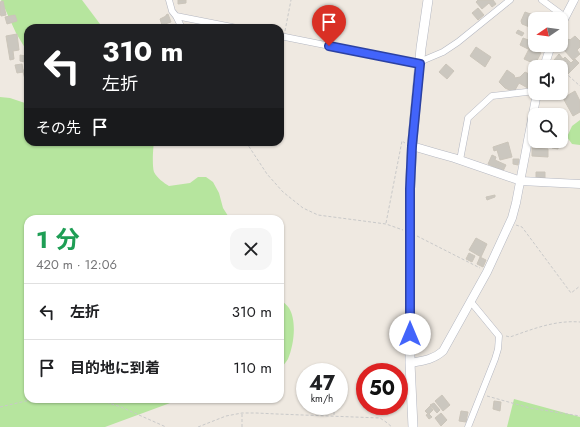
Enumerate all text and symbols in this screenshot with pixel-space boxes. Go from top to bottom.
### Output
pin [312,5,346,46]
icon: arrive [318,11,340,33]
north arrow [528,12,568,52]
map controls [528,12,568,148]
text: 310 m [102,31,184,72]
icon: left [36,40,88,92]
button: sound [528,60,568,100]
text: 左折 [102,71,138,97]
button: search [528,108,568,148]
icon: arrive [89,116,111,138]
text: その先 [36,117,81,139]
text: 1 分 [36,222,79,257]
button: close [230,228,272,270]
text: 420 m · 12:06 [36,255,117,274]
icon: left [36,301,58,323]
text: 左折 [70,301,100,323]
text: 310 m [232,301,272,323]
position arrow [389,313,431,355]
icon: arrive [36,357,58,379]
text: 目的地に到着 [70,357,160,379]
text: 110 m [233,357,272,379]
speed limit sign: 50 [356,363,408,415]
text: 47 [309,369,335,398]
text: km/h [311,391,333,406]

